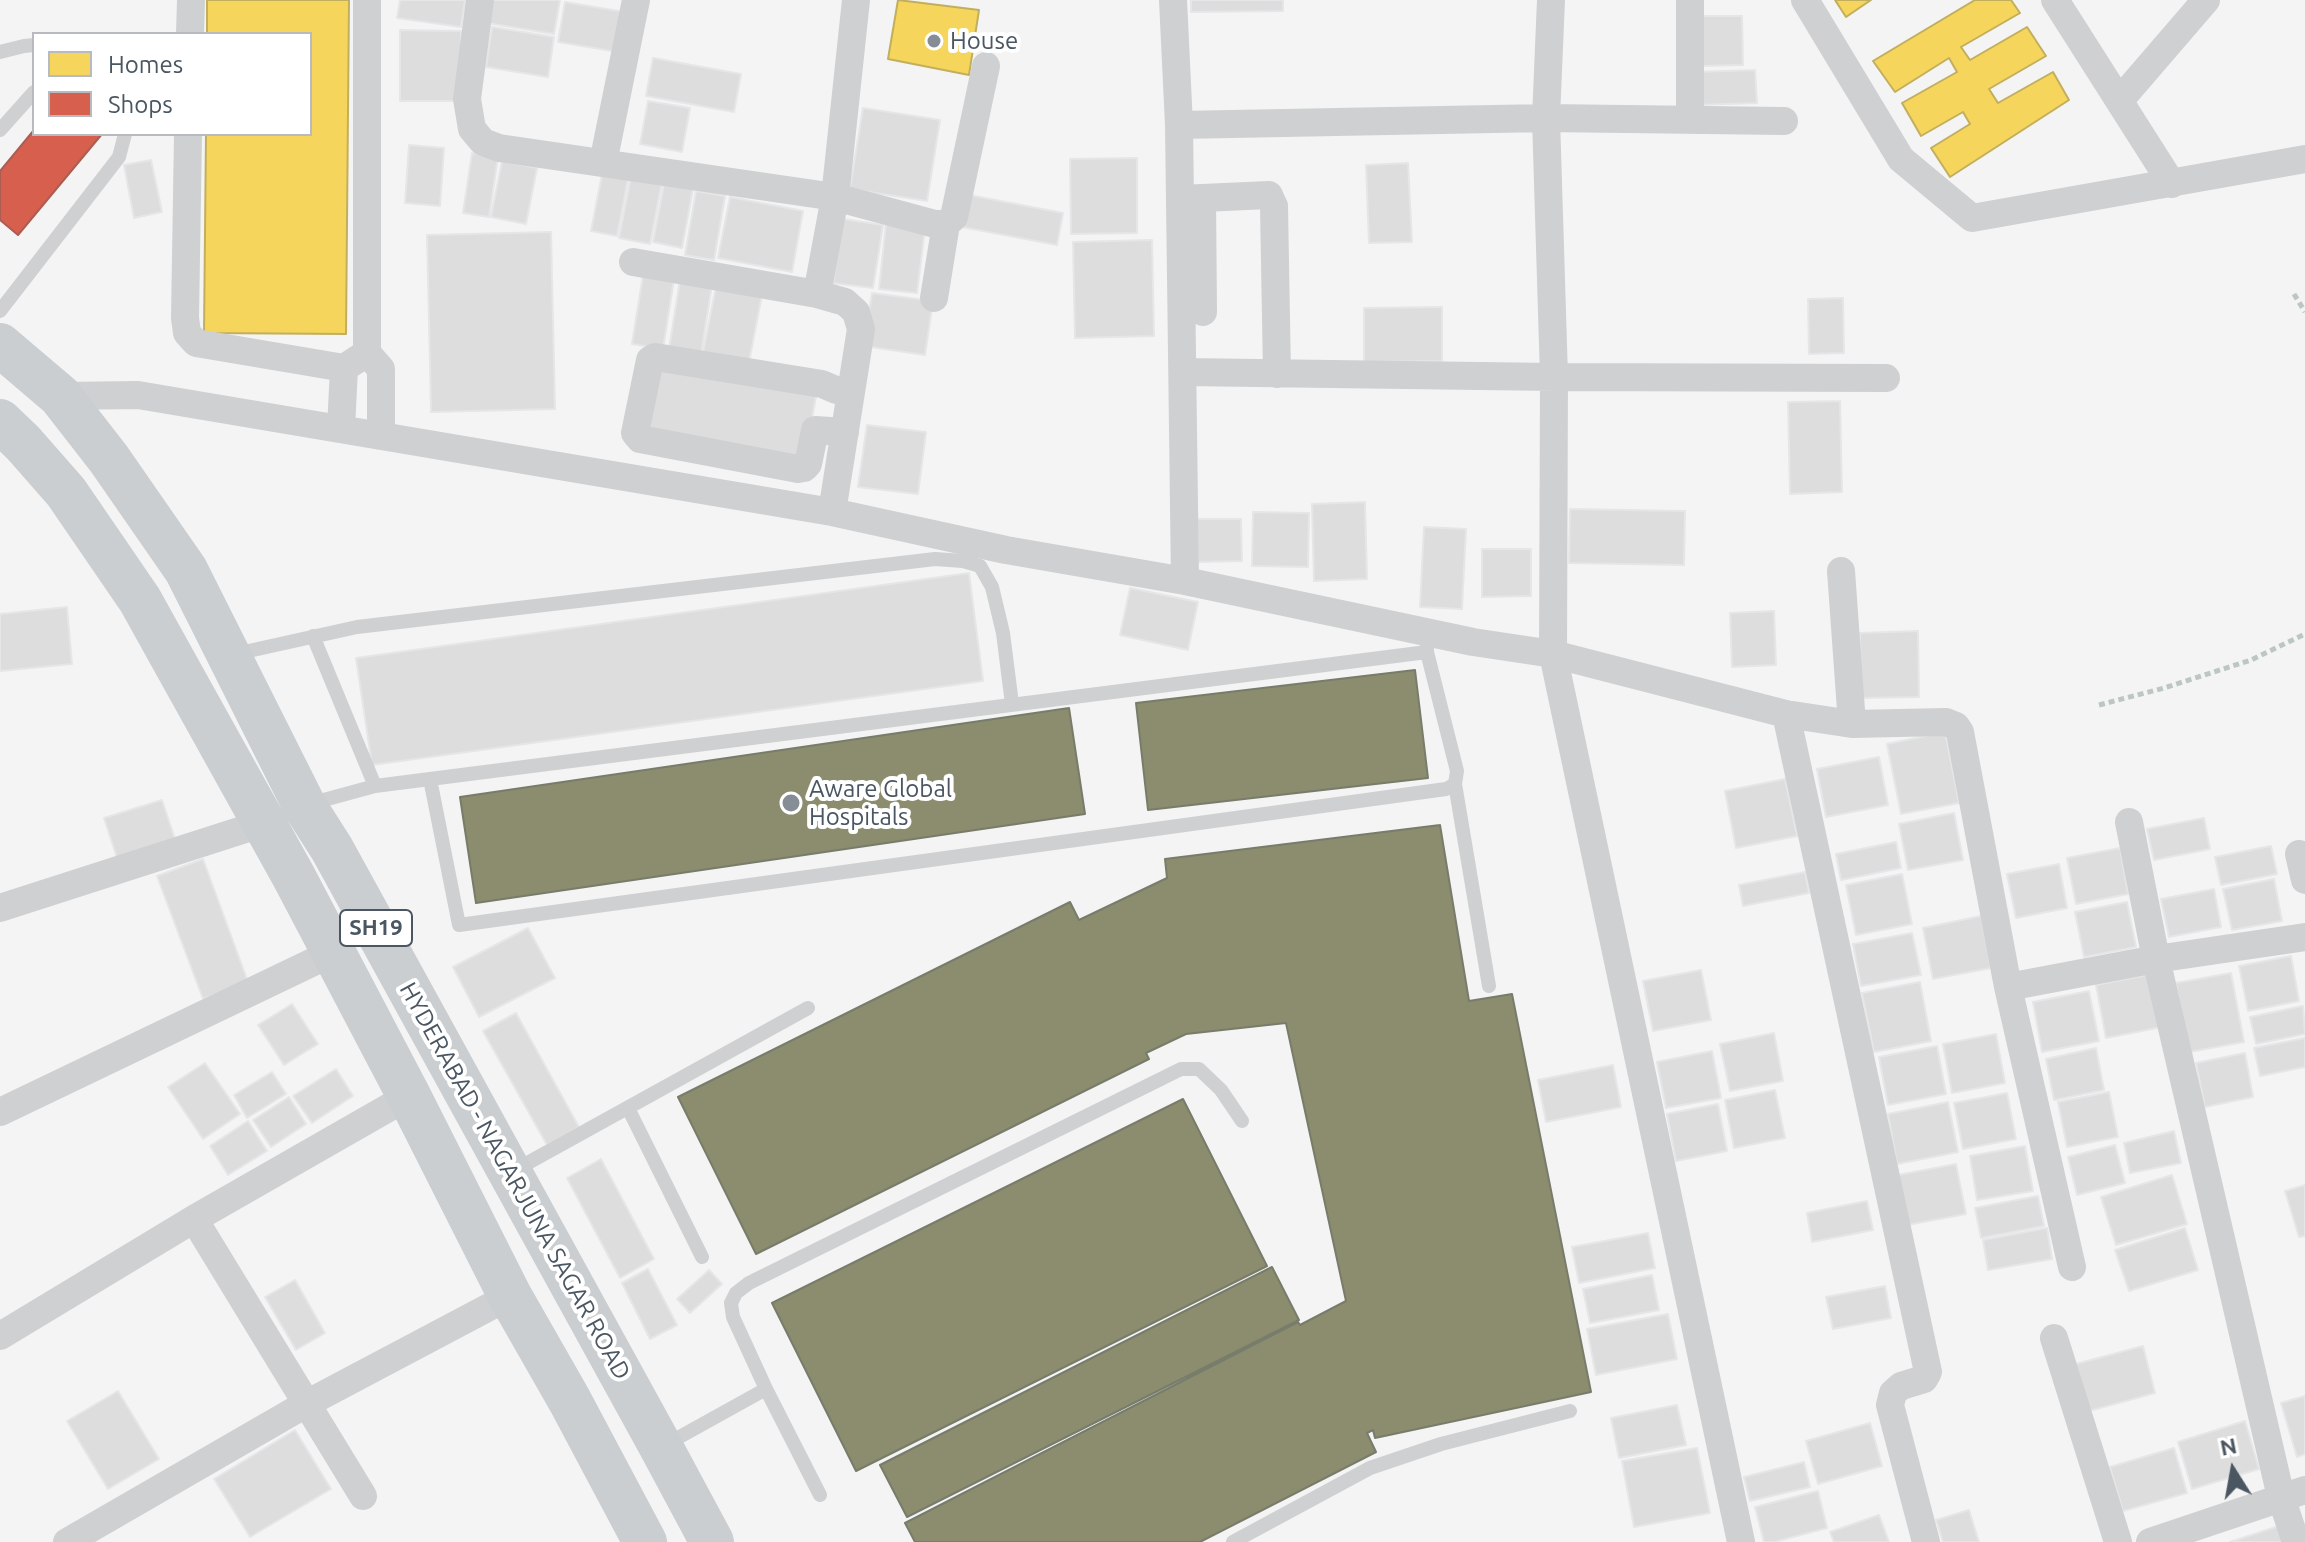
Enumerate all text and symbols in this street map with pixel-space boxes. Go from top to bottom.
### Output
place label: House [950,27,1018,55]
legend [32,32,312,136]
marker: House [925,32,943,50]
text: Homes [108,51,183,78]
text: Shops [108,91,173,118]
place label: Aware Global Hospitals [809,775,952,831]
marker: Aware Global Hospitals [780,792,802,814]
road number: SH19 [340,910,412,946]
street label: HYDERABAD - NAGARJUNA SAGAR ROAD [393,977,637,1385]
north arrow [2193,1430,2273,1510]
text: N [2218,1432,2239,1460]

